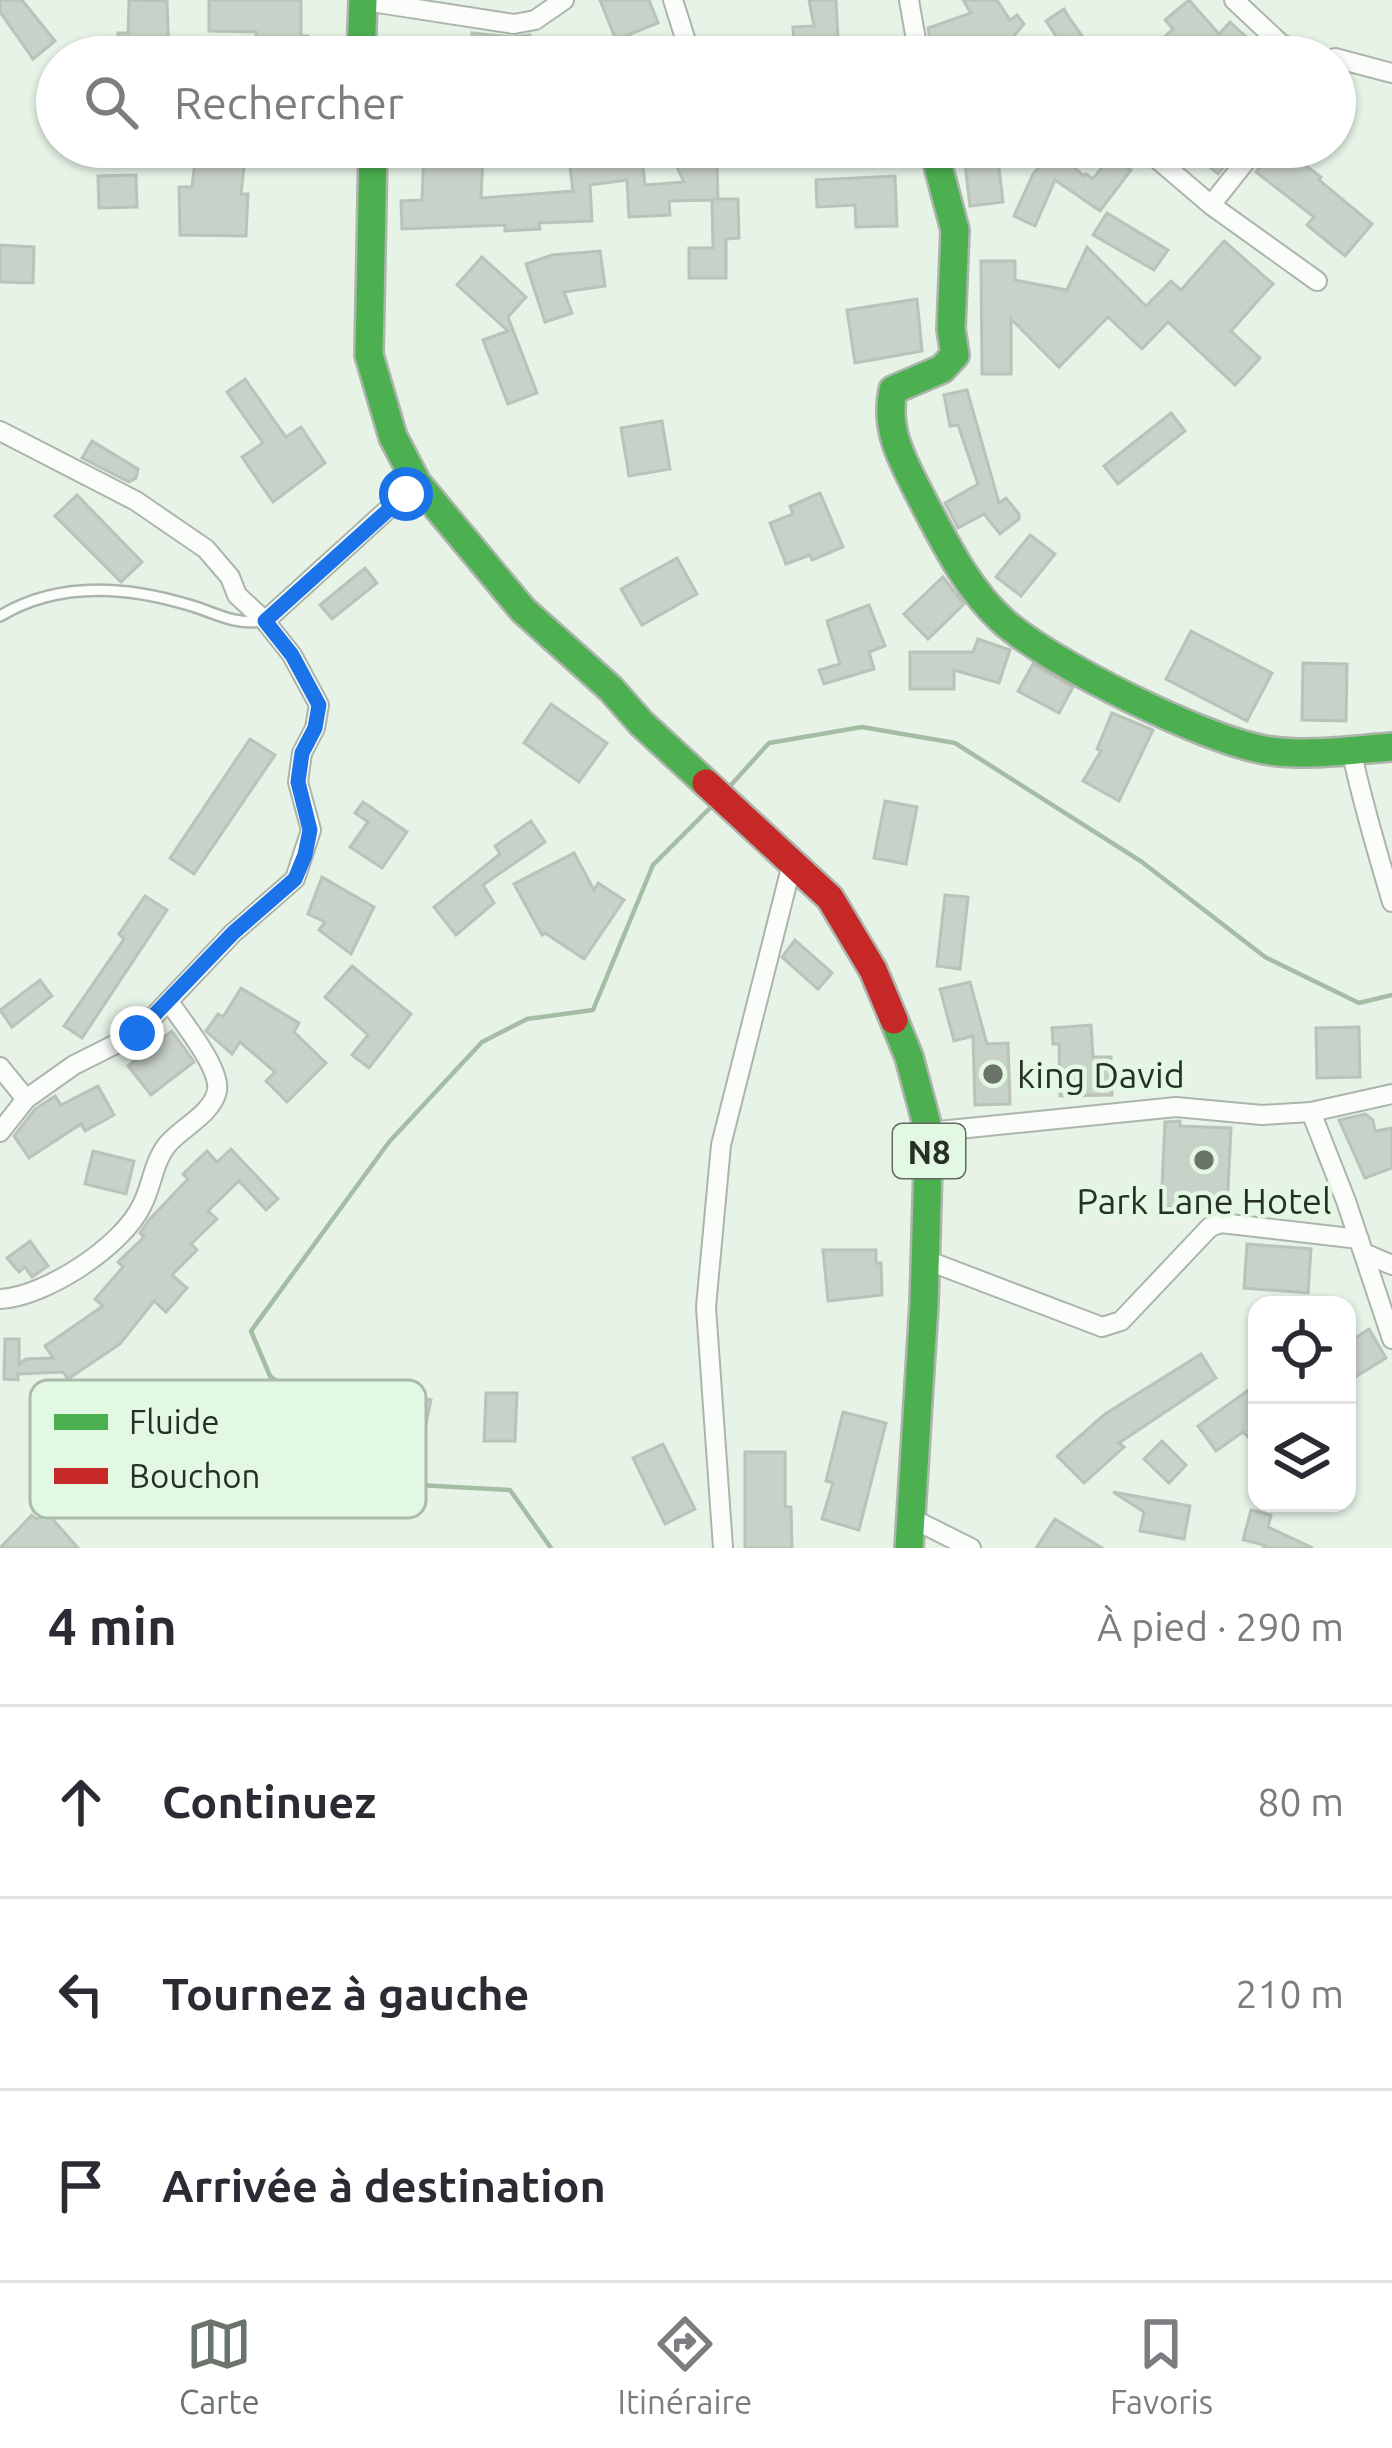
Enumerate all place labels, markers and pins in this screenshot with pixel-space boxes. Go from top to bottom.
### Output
place label: king David [1017,1054,1185,1095]
marker: king David [980,1061,1006,1087]
marker: Park Lane Hotel [1191,1147,1217,1173]
place label: Park Lane Hotel [1077,1180,1331,1221]

